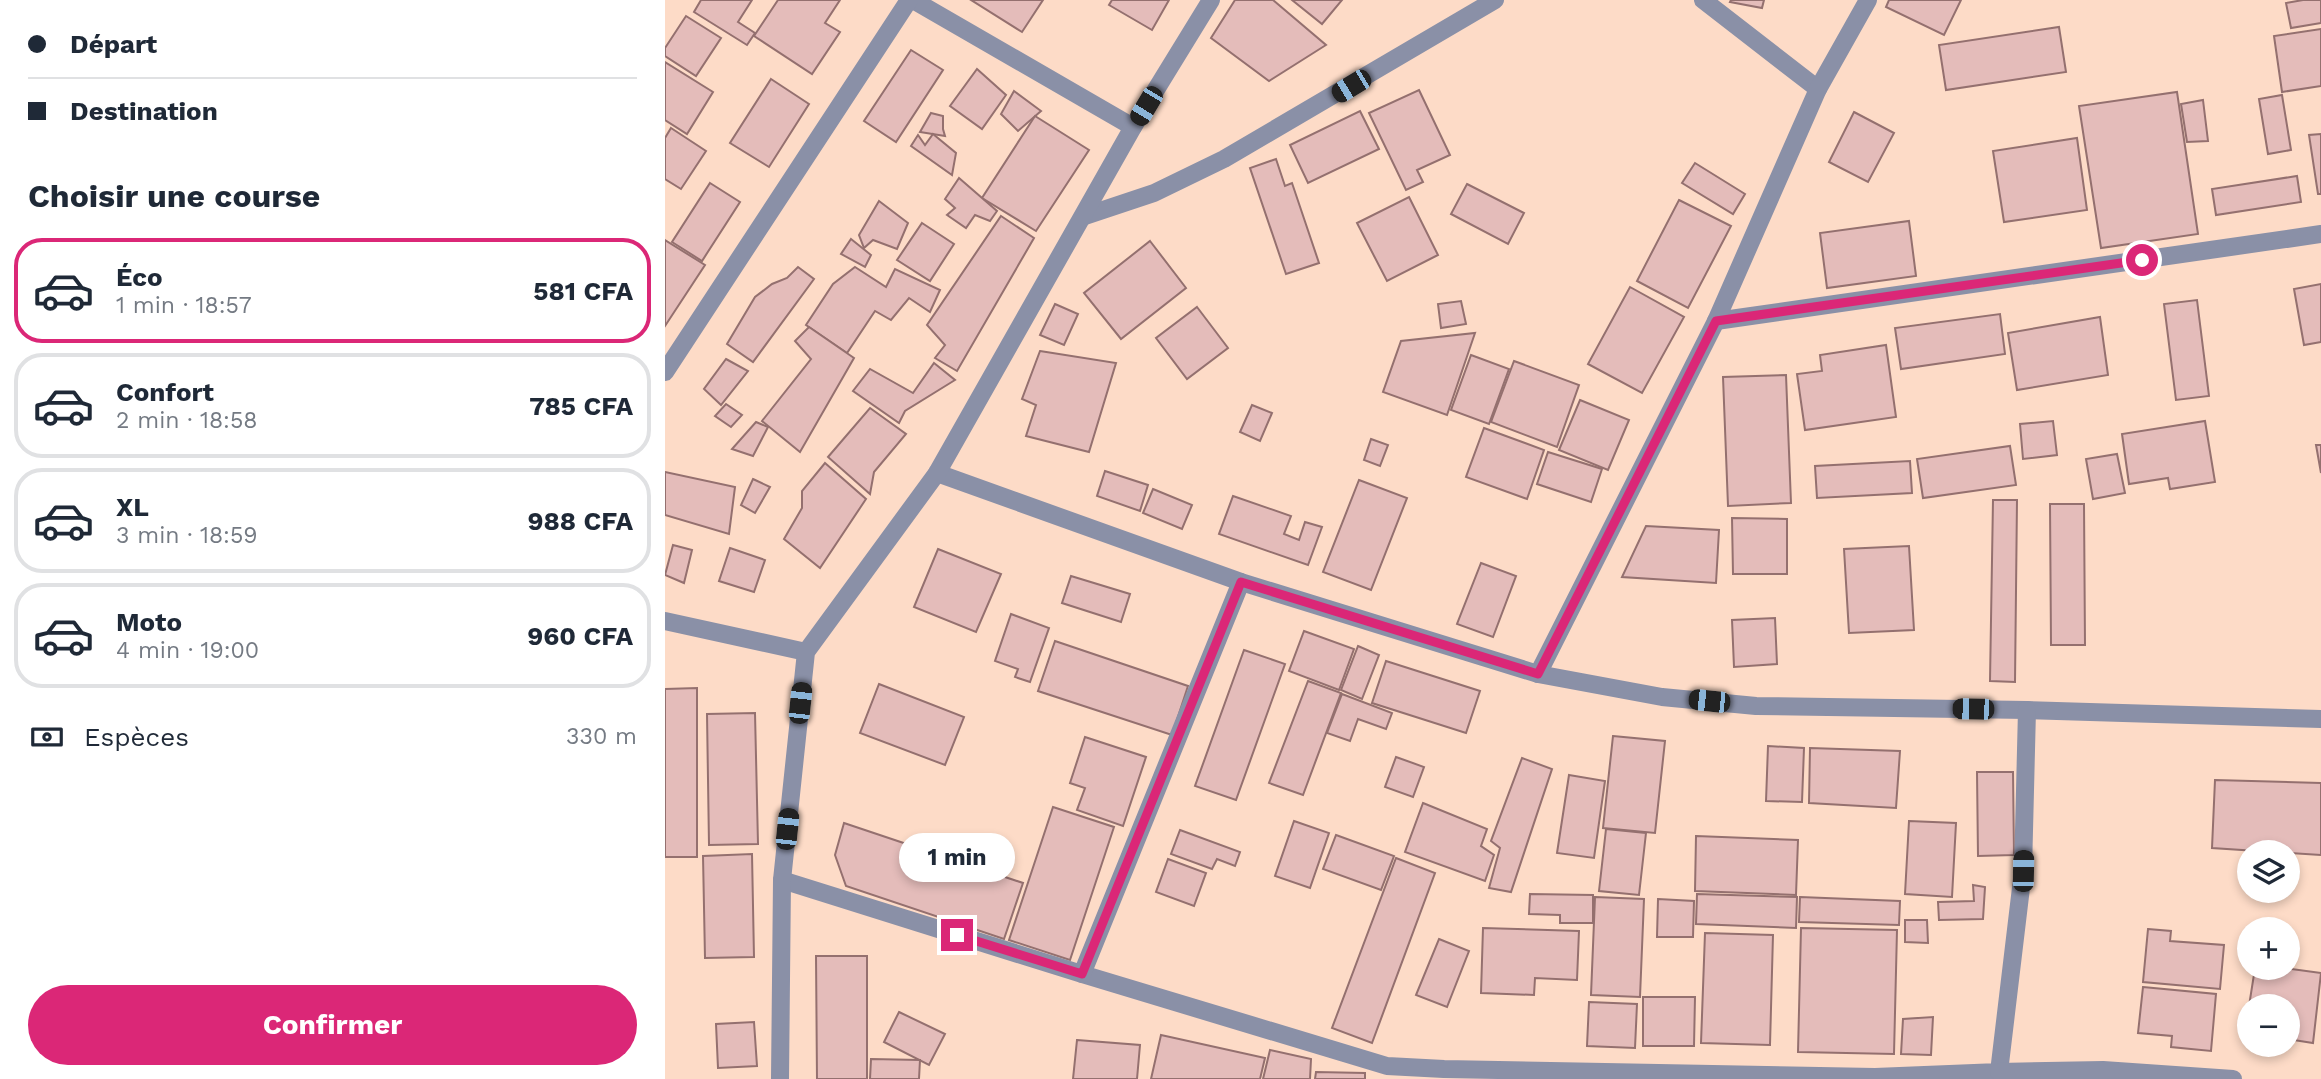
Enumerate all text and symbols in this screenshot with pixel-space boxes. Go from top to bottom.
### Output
text: Départ [70,29,157,59]
car [1328,66,1375,106]
car [1127,83,1166,129]
text: Destination [70,96,218,126]
text: Choisir une course [28,177,320,215]
route start [2126,244,2158,276]
icon: car [32,259,95,322]
text: Éco [116,262,163,292]
text: 581 CFA [533,276,633,306]
text: 1 min · 18:57 [116,292,252,319]
icon: car [32,374,95,437]
text: Confort [116,377,214,407]
text: 785 CFA [529,391,633,421]
text: 2 min · 18:58 [116,407,257,434]
icon: car [32,489,95,552]
text: XL [116,492,149,522]
text: 988 CFA [527,506,633,536]
text: 3 min · 18:59 [116,522,257,549]
icon: car [32,604,95,667]
text: Moto [116,607,182,637]
text: 960 CFA [527,621,633,651]
text: 4 min · 19:00 [116,637,259,664]
car [788,681,813,725]
car [1688,688,1731,714]
car [1952,698,1995,720]
icon: cash [28,718,66,756]
text: Espèces [84,722,189,752]
text: 330 m [566,723,637,750]
car [775,807,800,851]
callout: 1 min [899,834,1015,883]
map controls [2237,840,2300,1057]
button: layers [2237,840,2300,903]
text: 1 min [927,844,987,871]
car [2013,850,2034,892]
button: + [2237,917,2300,980]
route end [941,919,973,951]
button: Confirmer [28,985,637,1065]
button: − [2237,994,2300,1057]

